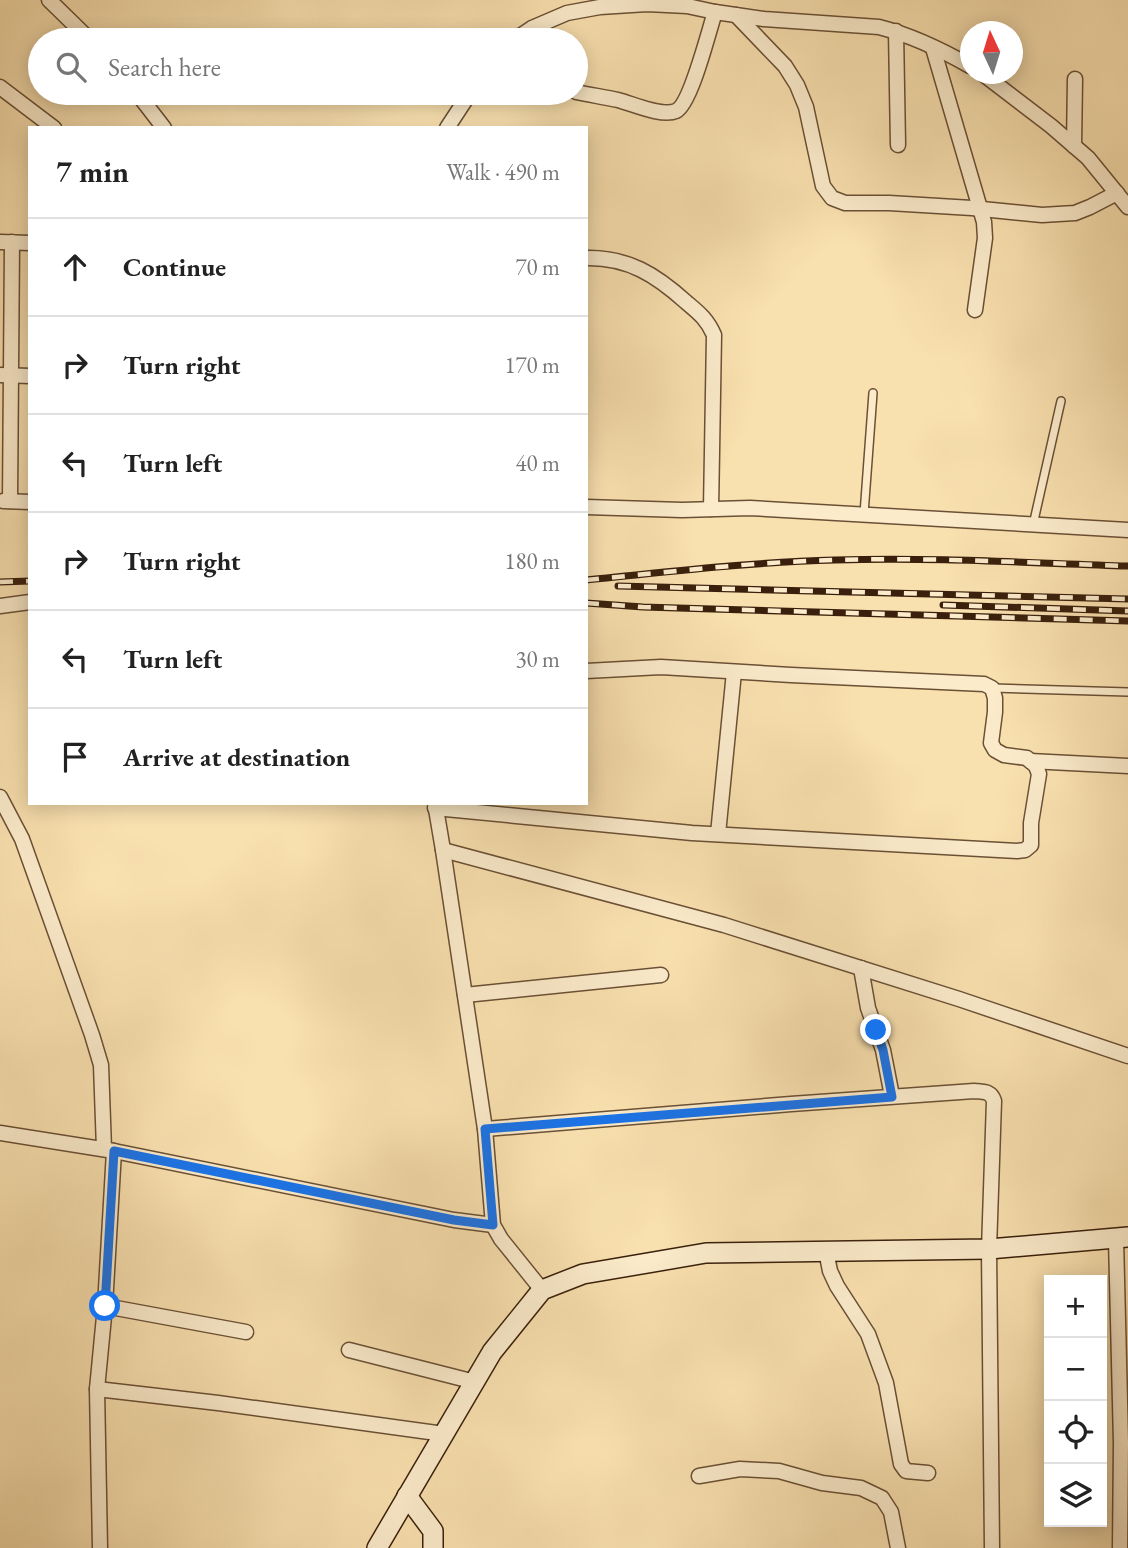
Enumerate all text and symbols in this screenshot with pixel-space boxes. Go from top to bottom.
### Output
north arrow [960,21,1023,84]
search box [28,28,588,105]
icon: search [52,48,90,86]
text: Search here [108,50,221,84]
text: 7 min [56,152,129,191]
text: Walk · 490 m [446,157,560,187]
icon: ahead [56,248,94,286]
text: Continue [123,250,226,284]
text: 70 m [515,252,560,282]
icon: right [56,346,94,384]
text: Turn right [123,348,241,382]
text: 170 m [504,350,560,380]
icon: left [56,444,94,482]
text: Turn left [123,446,222,480]
text: 40 m [515,448,560,478]
icon: right [56,542,94,580]
text: Turn right [123,544,241,578]
text: 180 m [504,546,560,576]
icon: left [56,640,94,678]
text: Turn left [123,642,222,676]
text: 30 m [515,644,560,674]
icon: arrive [56,738,94,776]
text: Arrive at destination [123,740,350,774]
route end [860,1014,891,1045]
map controls [1044,1275,1107,1527]
button: + [1044,1275,1107,1338]
route start [89,1290,120,1321]
button: − [1044,1338,1107,1401]
button: locate [1044,1401,1107,1464]
button: layers [1044,1464,1107,1527]

